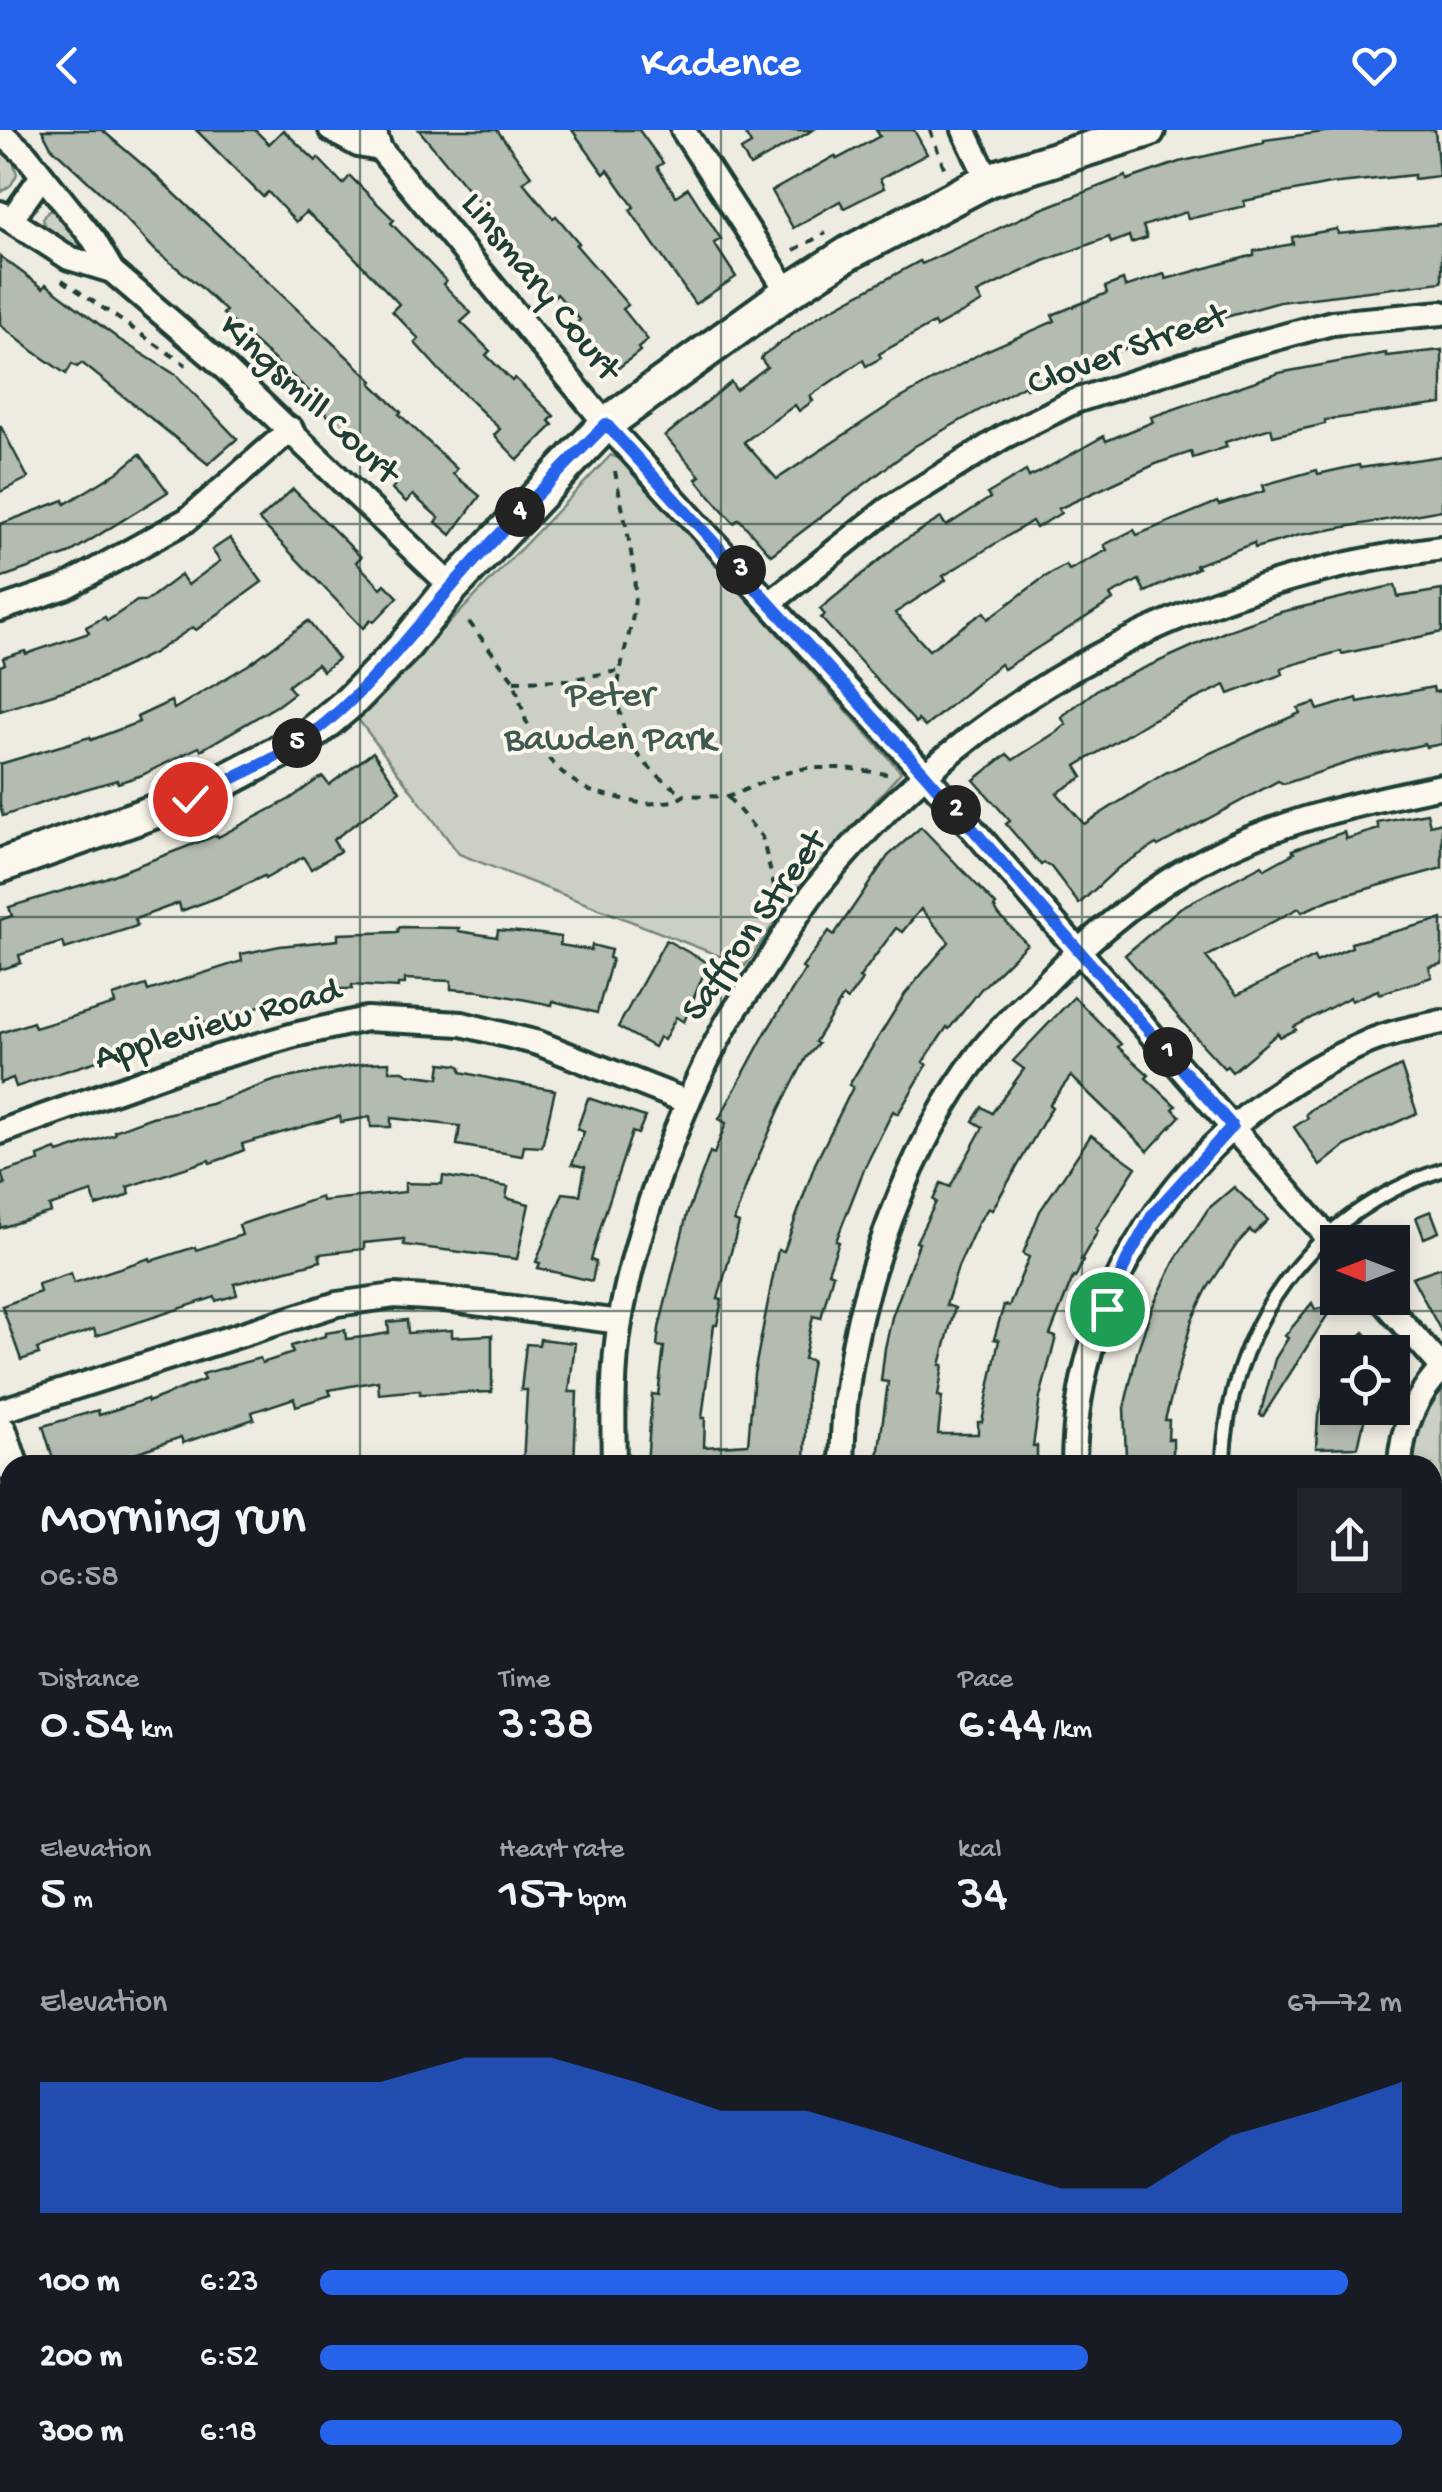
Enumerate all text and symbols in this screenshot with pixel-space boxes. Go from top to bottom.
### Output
icon: back [40,38,95,93]
icon: heart [1347,38,1402,93]
text: Kadence [641,39,801,92]
street label: Linsmary Court [449,185,631,394]
street label: Clover Street [1022,294,1237,408]
street label: Kingsmill Court [209,306,410,498]
pin: 4 [495,487,545,537]
text: 4 [513,495,527,528]
pin: 3 [716,545,766,595]
text: 3 [734,553,748,586]
park label: Peter Bawden Park [503,675,719,763]
pin: 5 [272,718,322,768]
text: 5 [290,726,304,759]
pin [148,757,233,842]
icon: check [163,772,218,827]
pin: 2 [931,785,981,835]
text: 2 [949,793,963,826]
street label: Saffron Street [674,820,840,1031]
street label: Appleview Road [90,969,349,1082]
pin: 1 [1143,1027,1193,1077]
text: 1 [1162,1035,1174,1068]
north arrow [1320,1225,1410,1315]
map controls [1320,1225,1410,1425]
pin [1065,1267,1150,1352]
icon: arrive [1080,1282,1135,1337]
button: locate [1320,1335,1410,1425]
button: share [1297,1488,1402,1593]
text: Morning run [40,1489,306,1553]
text: 06:58 [40,1559,119,1597]
text: Distance [40,1664,139,1697]
text: Time [499,1664,550,1697]
text: Pace [958,1664,1013,1697]
text: 0.54 [40,1697,134,1756]
text: 3:38 [499,1697,594,1756]
text: 6:44 [958,1697,1046,1756]
text: km [134,1714,173,1747]
text: /km [1046,1714,1092,1747]
text: Elevation [40,1834,151,1867]
text: Heart rate [499,1834,624,1867]
text: kcal [958,1834,1002,1867]
text: 5 [40,1867,66,1926]
text: 157 [499,1867,572,1926]
text: 34 [958,1867,1008,1926]
text: m [66,1884,93,1917]
text: bpm [572,1884,627,1917]
text: Elevation [40,1985,167,2023]
text: 67–72 m [1287,1985,1402,2023]
text: 100 m [40,2264,120,2302]
text: 6:23 [200,2264,259,2302]
text: 200 m [40,2339,122,2377]
text: 6:52 [200,2339,259,2377]
text: 300 m [40,2414,123,2452]
text: 6:18 [200,2414,257,2452]

